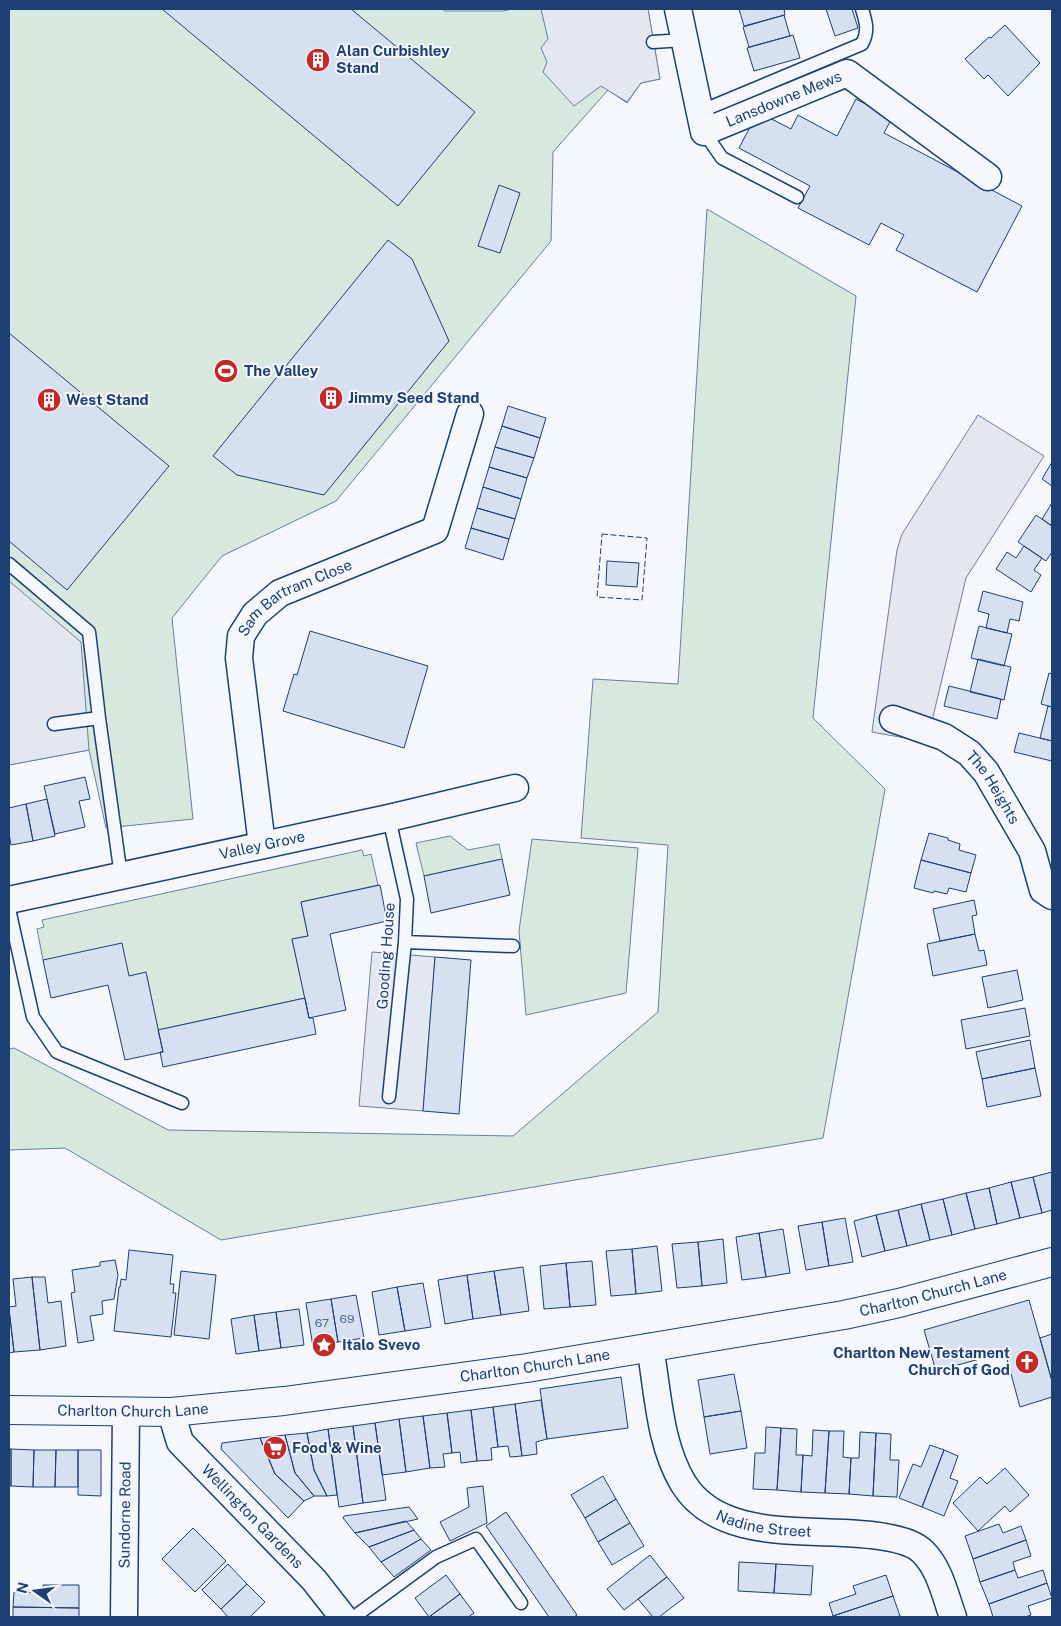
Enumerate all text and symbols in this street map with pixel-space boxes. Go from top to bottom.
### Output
place label: Alan Curbishley Stand [336,42,450,76]
building icon: Alan Curbishley Stand [305,47,331,73]
street label: Lansdowne Mews [723,67,844,130]
sports icon: The Valley [213,358,239,384]
place label: The Valley [244,362,319,379]
building icon: Jimmy Seed Stand [318,385,344,411]
building icon: West Stand [36,387,62,413]
place label: Jimmy Seed Stand [348,389,479,406]
place label: West Stand [66,391,149,408]
street label: Sam Bartram Close [234,556,354,639]
street label: The Heights [963,747,1023,827]
street label: Valley Grove [218,827,307,862]
street label: Gooding House [373,902,398,1010]
street label: Charlton Church Lane [858,1266,1008,1319]
house number: 69 [340,1312,354,1326]
house number: 67 [315,1316,329,1330]
place icon: Italo Svevo [311,1332,337,1358]
place label: Italo Svevo [342,1336,421,1353]
place label: Charlton New Testament Church of God [833,1344,1010,1378]
street label: Charlton Church Lane [459,1345,611,1385]
church icon: Charlton New Testament Church of God [1014,1349,1040,1375]
street label: Charlton Church Lane [57,1399,209,1420]
supermarket icon: Food & Wine [262,1435,288,1461]
place label: Food & Wine [292,1439,382,1456]
street label: Sundorne Road [115,1461,134,1569]
street label: Wellington Gardens [198,1461,307,1571]
street label: Nadine Street [714,1506,812,1540]
north arrow [10,1566,60,1616]
text: N [13,1581,31,1595]

